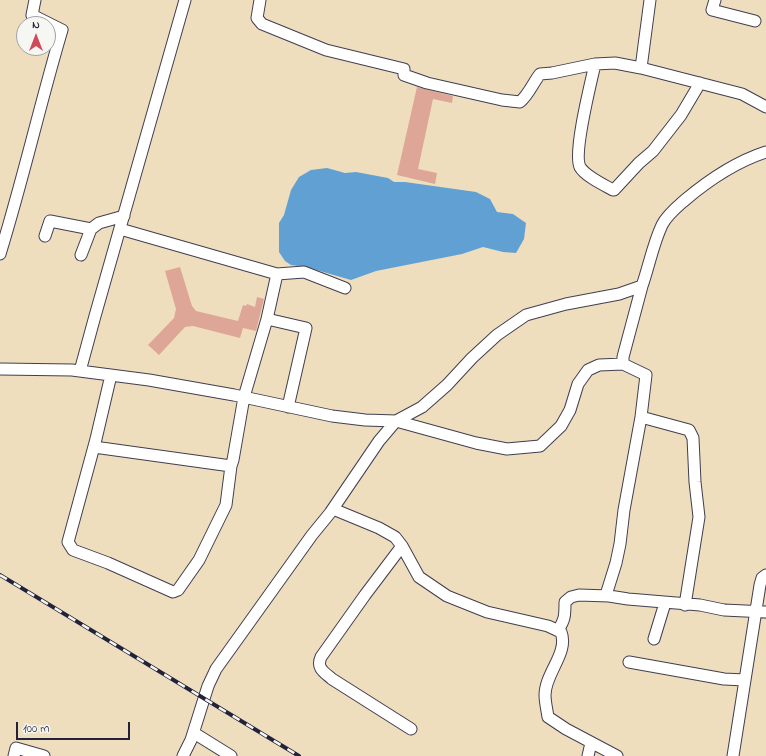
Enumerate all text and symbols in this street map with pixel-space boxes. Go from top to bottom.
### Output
north arrow [16,16,56,56]
text: N [32,17,40,33]
scale bar [18,714,132,740]
text: 100 m [23,720,50,738]

